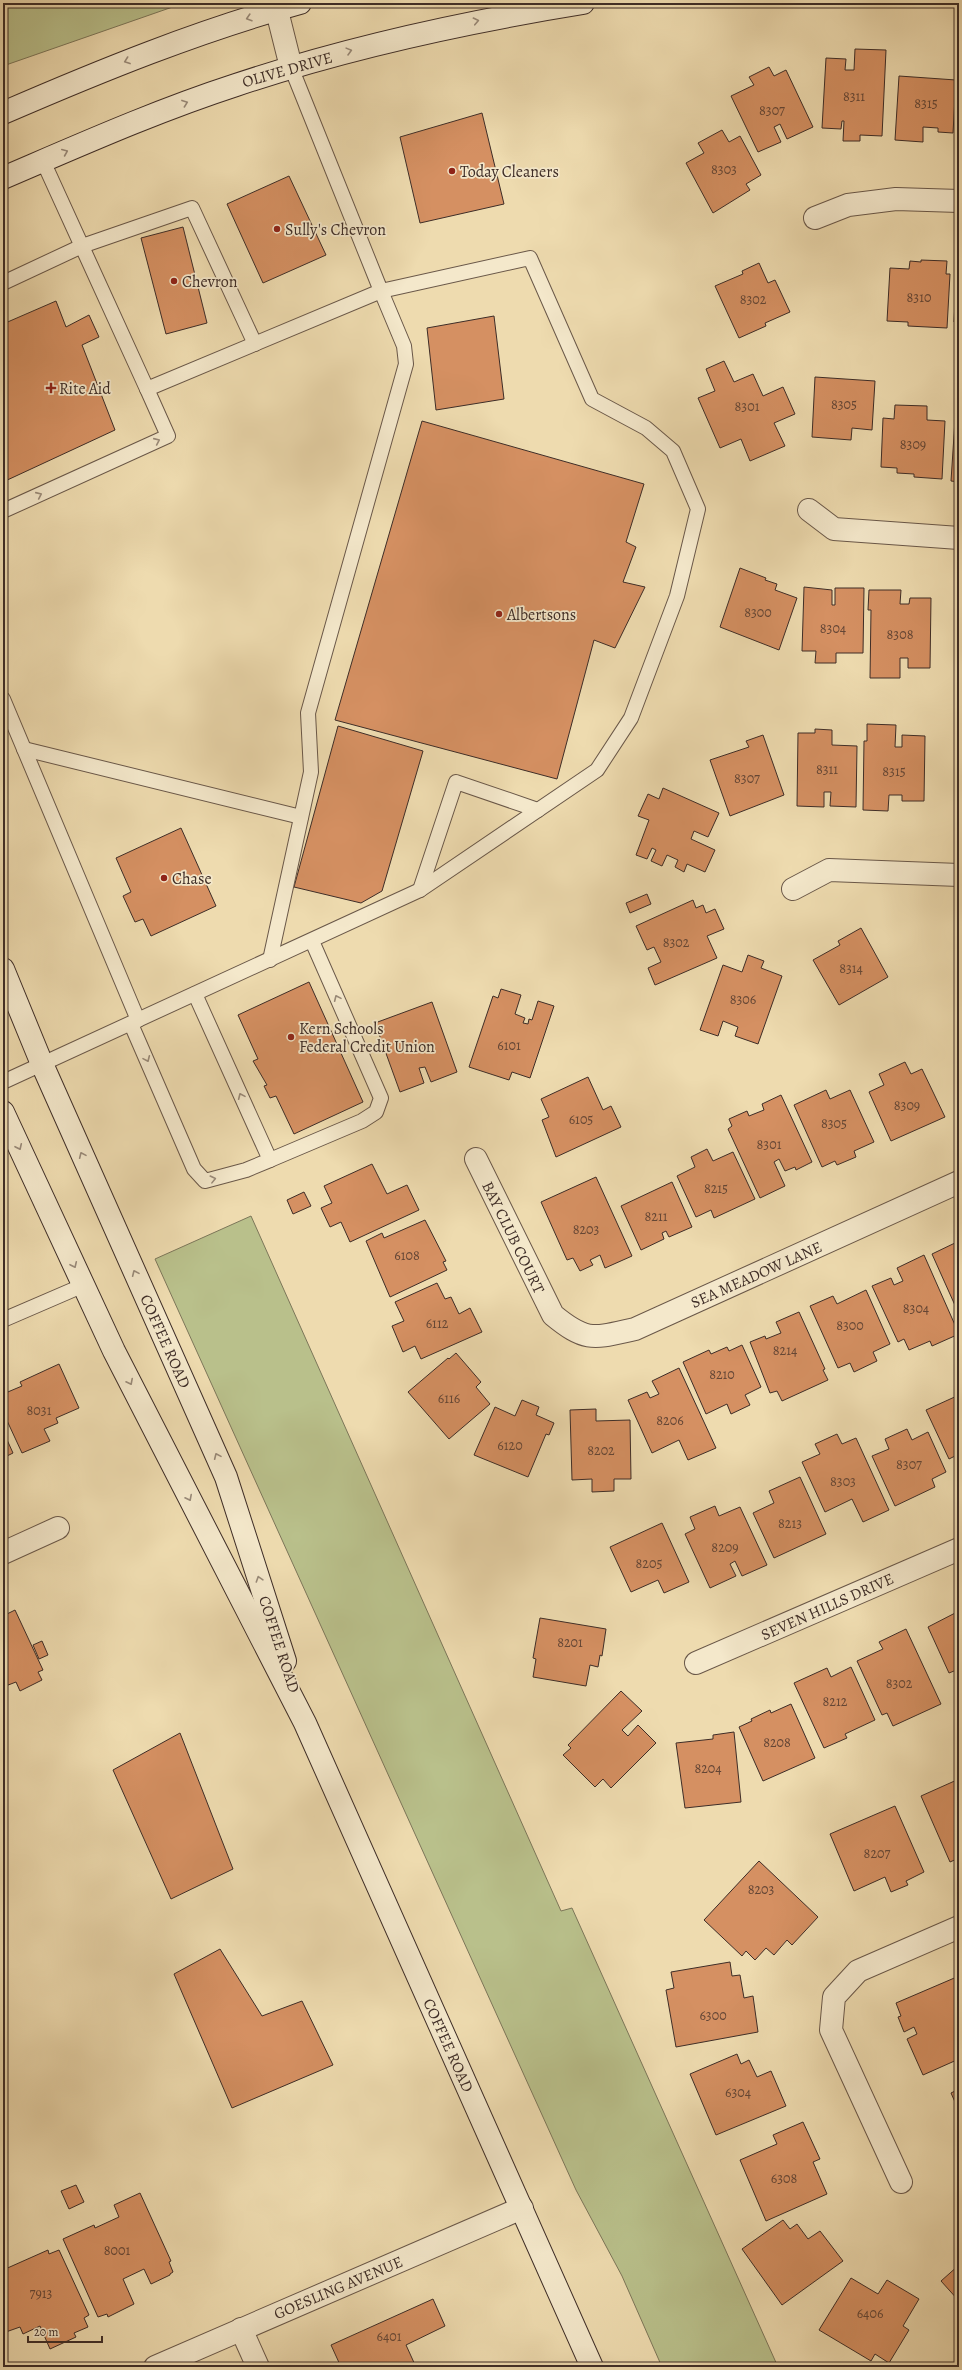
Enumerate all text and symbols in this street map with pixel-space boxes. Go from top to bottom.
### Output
one-way arrow [246,13,253,22]
one-way arrow [472,18,479,26]
street label: OLIVE DRIVE [240,47,335,93]
one-way arrow [345,47,352,56]
one-way arrow [123,56,130,64]
house number: 8311 [843,87,865,106]
house number: 8315 [914,94,938,113]
one-way arrow [182,99,189,108]
house number: 8307 [759,101,785,120]
one-way arrow [61,148,68,156]
house number: 8303 [711,160,737,179]
place label: Today Cleaners [460,161,559,183]
marker: Today Cleaners [447,166,457,176]
place label: Sully's Chevron [285,219,386,241]
marker: Sully's Chevron [272,224,282,234]
place label: Chevron [182,271,238,293]
marker: Chevron [169,276,179,286]
house number: 8310 [907,288,931,307]
house number: 8302 [740,290,767,309]
place label: Rite Aid [59,378,111,400]
marker: Rite Aid [46,383,56,393]
house number: 8305 [831,395,857,414]
house number: 8301 [735,397,760,416]
house number: 8309 [900,435,926,454]
one-way arrow [153,438,160,446]
one-way arrow [34,492,42,500]
house number: 8300 [744,603,772,622]
place label: Albertsons [506,604,576,626]
marker: Albertsons [494,609,504,619]
house number: 8304 [820,619,846,638]
house number: 8308 [887,625,914,644]
house number: 8311 [816,760,838,779]
house number: 8315 [882,762,906,781]
house number: 8307 [734,769,760,788]
place label: Chase [172,868,212,890]
marker: Chase [159,873,169,883]
house number: 8302 [663,933,690,952]
house number: 8314 [839,959,863,978]
house number: 8306 [730,990,756,1009]
one-way arrow [334,995,342,1003]
place label: Kern Schools Federal Credit Union [299,1018,435,1058]
marker: Kern Schools Federal Credit Union [286,1032,296,1042]
house number: 6101 [497,1036,521,1055]
one-way arrow [142,1056,150,1063]
one-way arrow [238,1092,246,1100]
house number: 8309 [894,1096,920,1115]
house number: 6105 [569,1110,593,1129]
house number: 8305 [821,1114,847,1133]
house number: 8301 [757,1135,782,1154]
one-way arrow [14,1143,22,1150]
one-way arrow [79,1151,87,1158]
one-way arrow [210,1175,216,1183]
street label: BAY CLUB COURT [476,1178,550,1297]
house number: 8215 [704,1179,728,1198]
house number: 8211 [644,1207,668,1226]
house number: 8203 [573,1220,600,1239]
street label: SEA MEADOW LANE [687,1236,826,1314]
house number: 6108 [394,1246,420,1265]
one-way arrow [69,1261,77,1268]
one-way arrow [132,1270,140,1277]
street label: COFFEE ROAD [135,1291,196,1392]
house number: 8304 [903,1299,929,1318]
house number: 6112 [426,1314,449,1333]
house number: 8300 [836,1316,864,1335]
house number: 8214 [773,1341,797,1360]
house number: 8210 [709,1365,735,1384]
one-way arrow [125,1378,133,1385]
house number: 6116 [438,1389,460,1408]
house number: 8031 [27,1401,52,1420]
house number: 8206 [656,1411,684,1430]
house number: 6120 [497,1436,523,1455]
house number: 8202 [587,1441,615,1460]
one-way arrow [214,1453,222,1460]
house number: 8307 [896,1455,922,1474]
house number: 8303 [830,1472,856,1491]
one-way arrow [185,1494,192,1501]
house number: 8213 [778,1514,802,1533]
house number: 8209 [711,1538,739,1557]
house number: 8205 [636,1554,662,1573]
street label: SEVEN HILLS DRIVE [758,1568,897,1646]
one-way arrow [255,1576,264,1583]
street label: COFFEE ROAD [253,1593,305,1695]
house number: 8201 [557,1633,583,1652]
house number: 8302 [886,1674,913,1693]
house number: 8212 [823,1692,848,1711]
house number: 8208 [763,1733,791,1752]
house number: 8204 [694,1759,722,1778]
house number: 8207 [864,1844,891,1863]
house number: 8203 [748,1880,775,1899]
street label: COFFEE ROAD [418,1995,479,2096]
house number: 6300 [699,2006,727,2025]
house number: 6304 [725,2083,751,2102]
house number: 6308 [771,2169,797,2188]
house number: 8001 [104,2241,130,2260]
street label: GOESLING AVENUE [270,2251,406,2325]
house number: 7913 [30,2284,53,2303]
house number: 6406 [857,2304,883,2323]
scale bar [28,2318,102,2344]
text: 20 m [34,2324,58,2340]
house number: 6401 [376,2327,402,2346]

